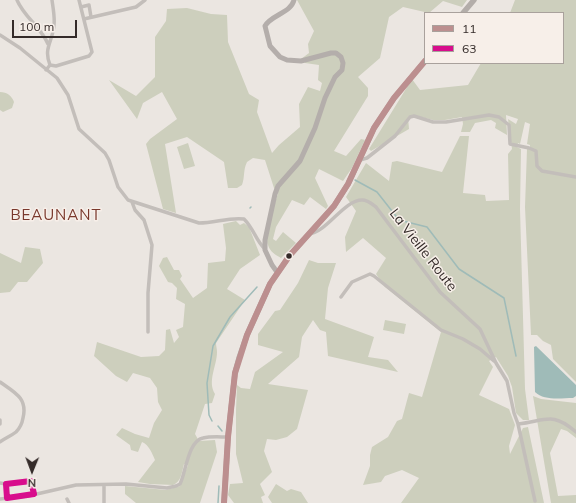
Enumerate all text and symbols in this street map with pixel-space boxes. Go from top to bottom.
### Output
scale bar [14,12,79,38]
legend [424,12,564,64]
text: 100 m [19,19,54,34]
text: 11 [462,21,476,36]
text: 63 [462,41,476,56]
district label: BEAUNANT [10,206,102,224]
street label: La Vieille Route [386,206,460,294]
unlabelled marker [284,251,294,261]
north arrow [12,451,52,491]
text: N [28,476,36,490]

